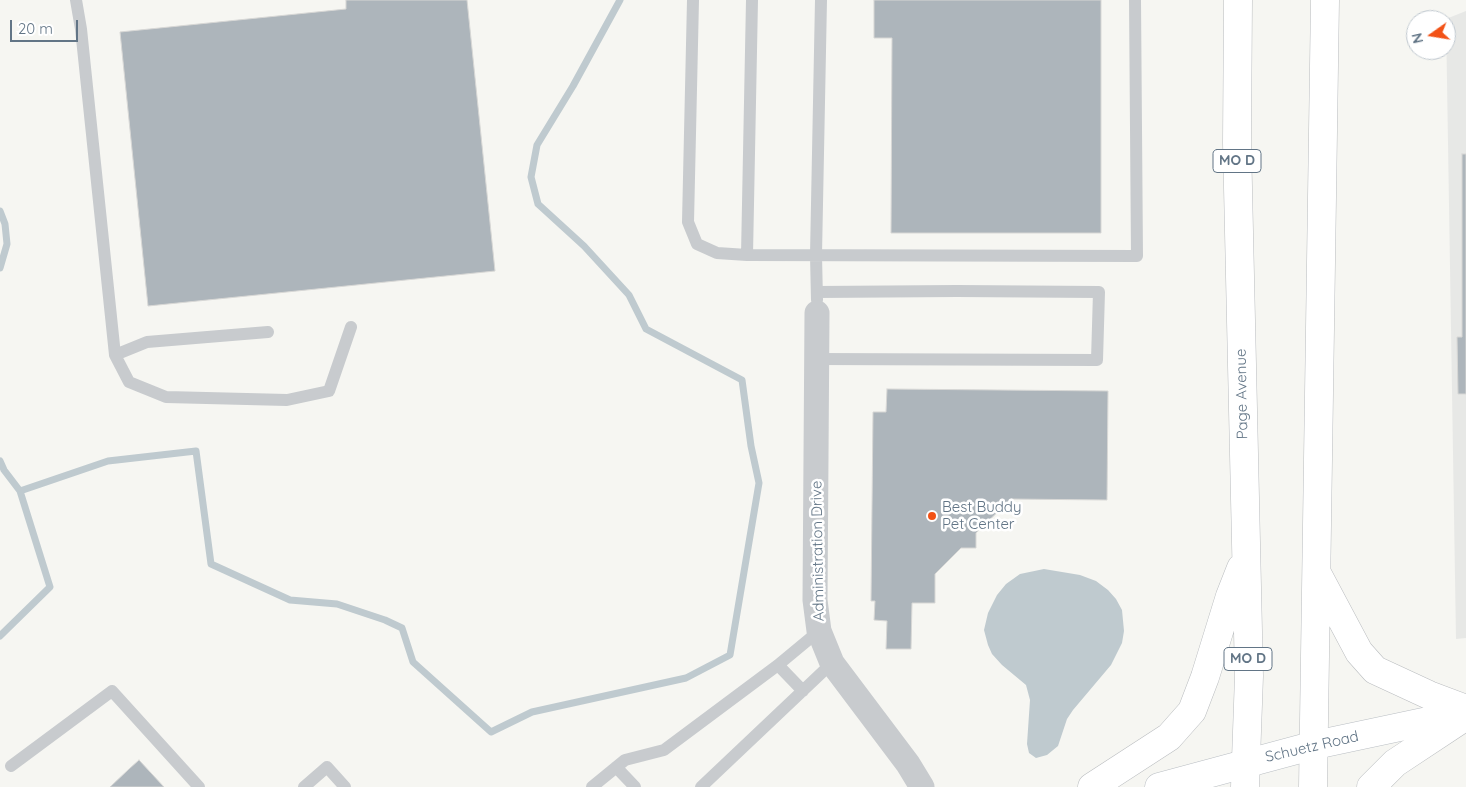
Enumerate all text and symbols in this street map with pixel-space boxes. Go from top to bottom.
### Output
scale bar [12,10,80,42]
north arrow [1406,10,1456,60]
text: 20 m [18,19,53,38]
text: N [1407,31,1427,45]
road number: MO D [1213,150,1261,172]
street label: Page Avenue [1232,348,1252,440]
street label: Administration Drive [808,481,828,621]
place label: Best Buddy Pet Center [942,498,1021,533]
marker: Best Buddy Pet Center [926,510,938,522]
road number: MO D [1224,648,1272,671]
street label: Schuetz Road [1264,728,1360,766]

